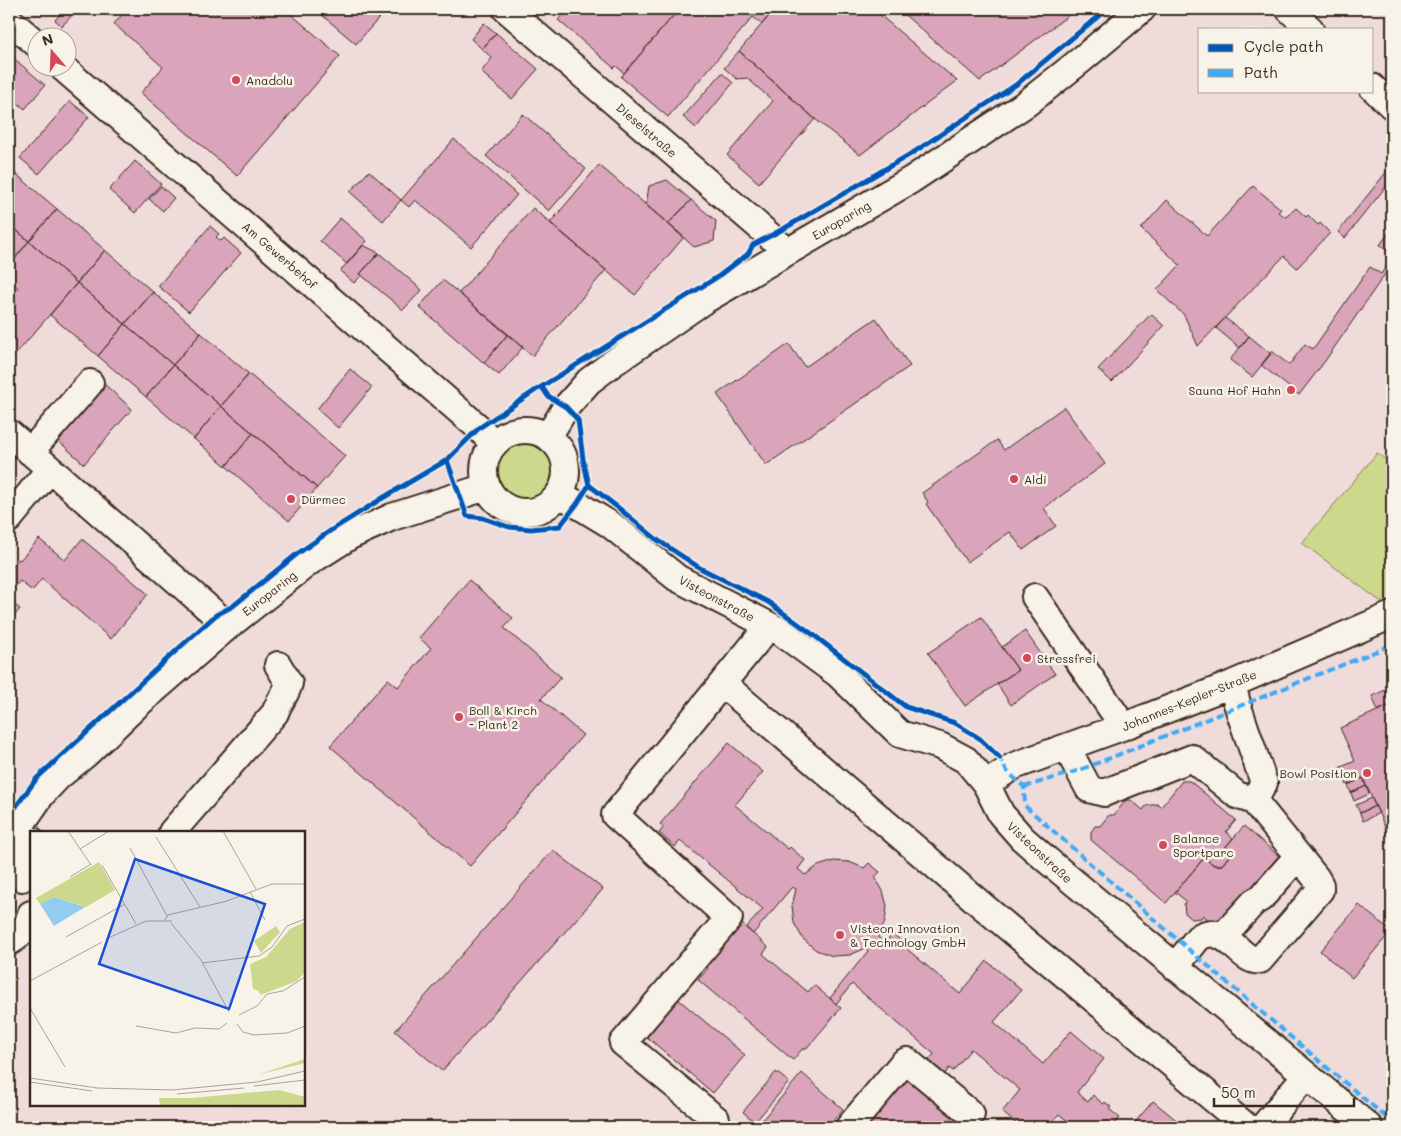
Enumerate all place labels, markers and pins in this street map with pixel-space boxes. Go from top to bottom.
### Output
place label: Anadolu [246,72,293,88]
marker: Anadolu [230,74,242,86]
place label: Sauna Hof Hahn [1189,382,1281,398]
marker: Sauna Hof Hahn [1285,384,1297,396]
place label: Aldi [1024,471,1047,487]
marker: Aldi [1008,473,1020,485]
place label: Dürmec [301,491,346,507]
marker: Dürmec [285,493,297,505]
place label: Stressfrei [1037,650,1096,666]
marker: Stressfrei [1021,652,1033,664]
place label: Boll & Kirch - Plant 2 [469,702,537,732]
marker: Boll & Kirch - Plant 2 [453,711,465,723]
place label: Bowl Position [1280,765,1357,781]
marker: Bowl Position [1361,767,1373,779]
place label: Balance Sportparc [1173,830,1234,860]
marker: Balance Sportparc [1157,839,1169,851]
place label: Visteon Innovation & Technology GmbH [850,920,966,950]
marker: Visteon Innovation & Technology GmbH [834,929,846,941]

